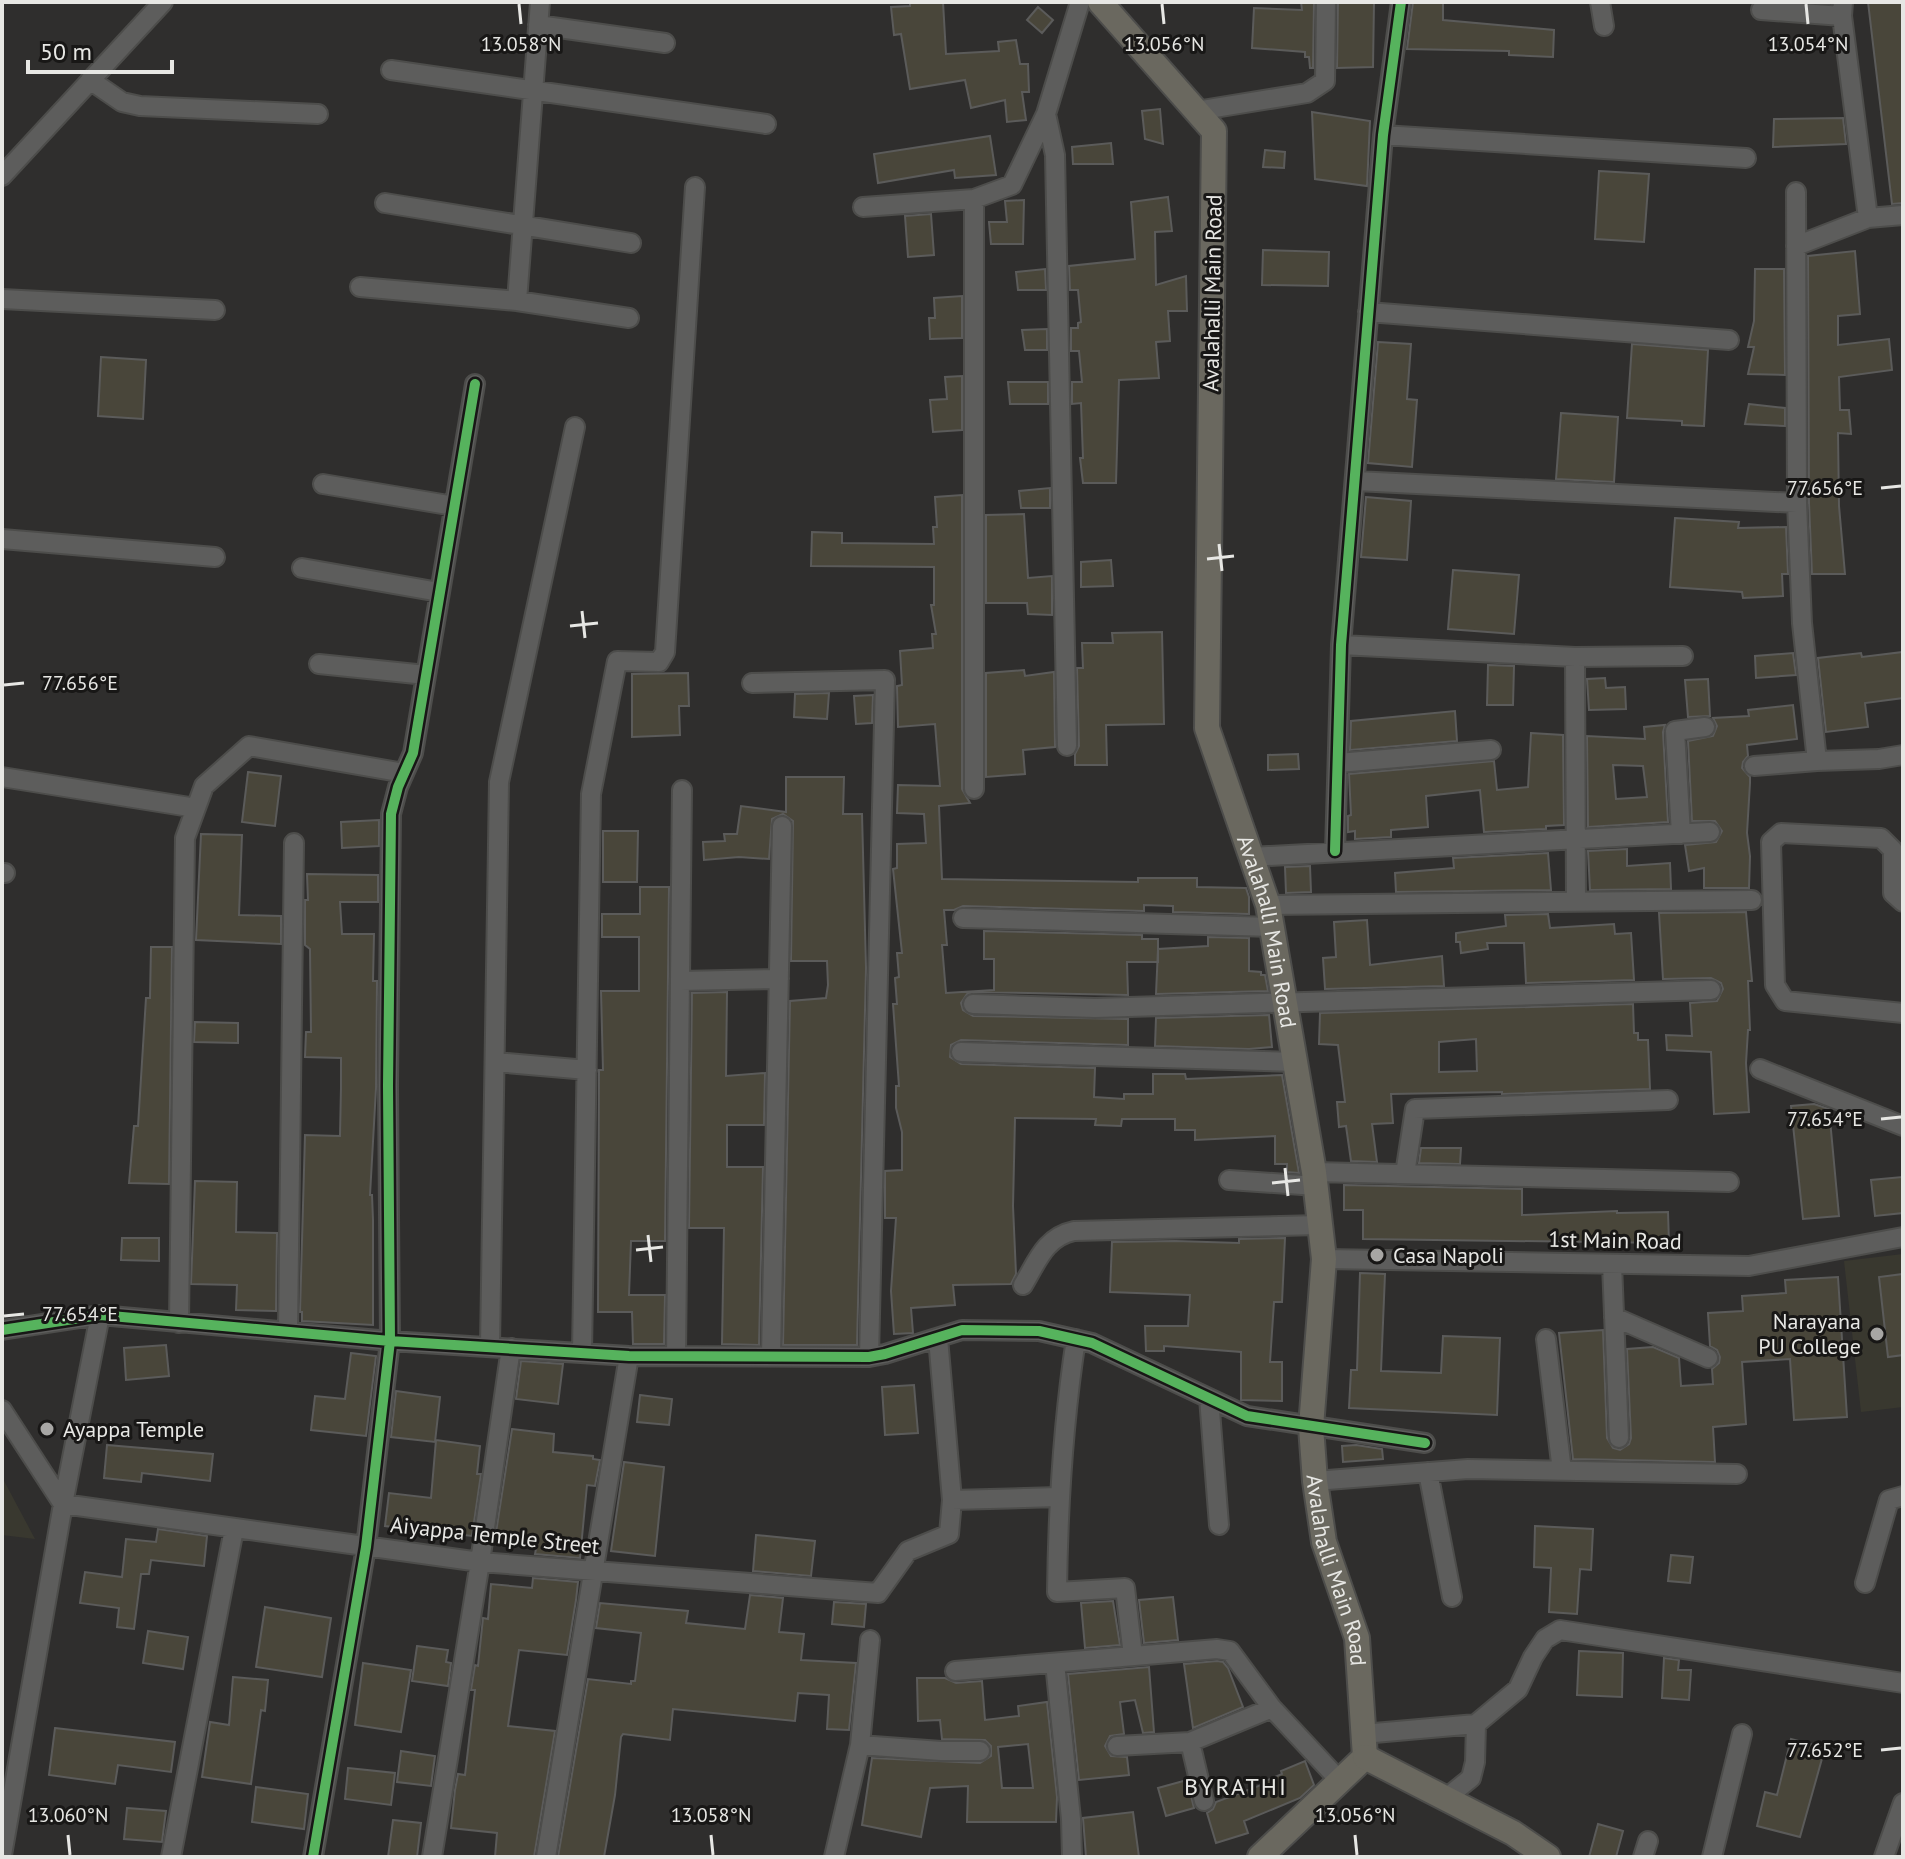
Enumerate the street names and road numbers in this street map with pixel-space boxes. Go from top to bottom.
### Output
street label: Avalahalli Main Road [1196,194,1228,392]
street label: Avalahalli Main Road [1231,831,1303,1030]
street label: 1st Main Road [1548,1225,1682,1255]
street label: Avalahalli Main Road [1301,1474,1373,1667]
street label: Aiyappa Temple Street [389,1510,601,1560]

